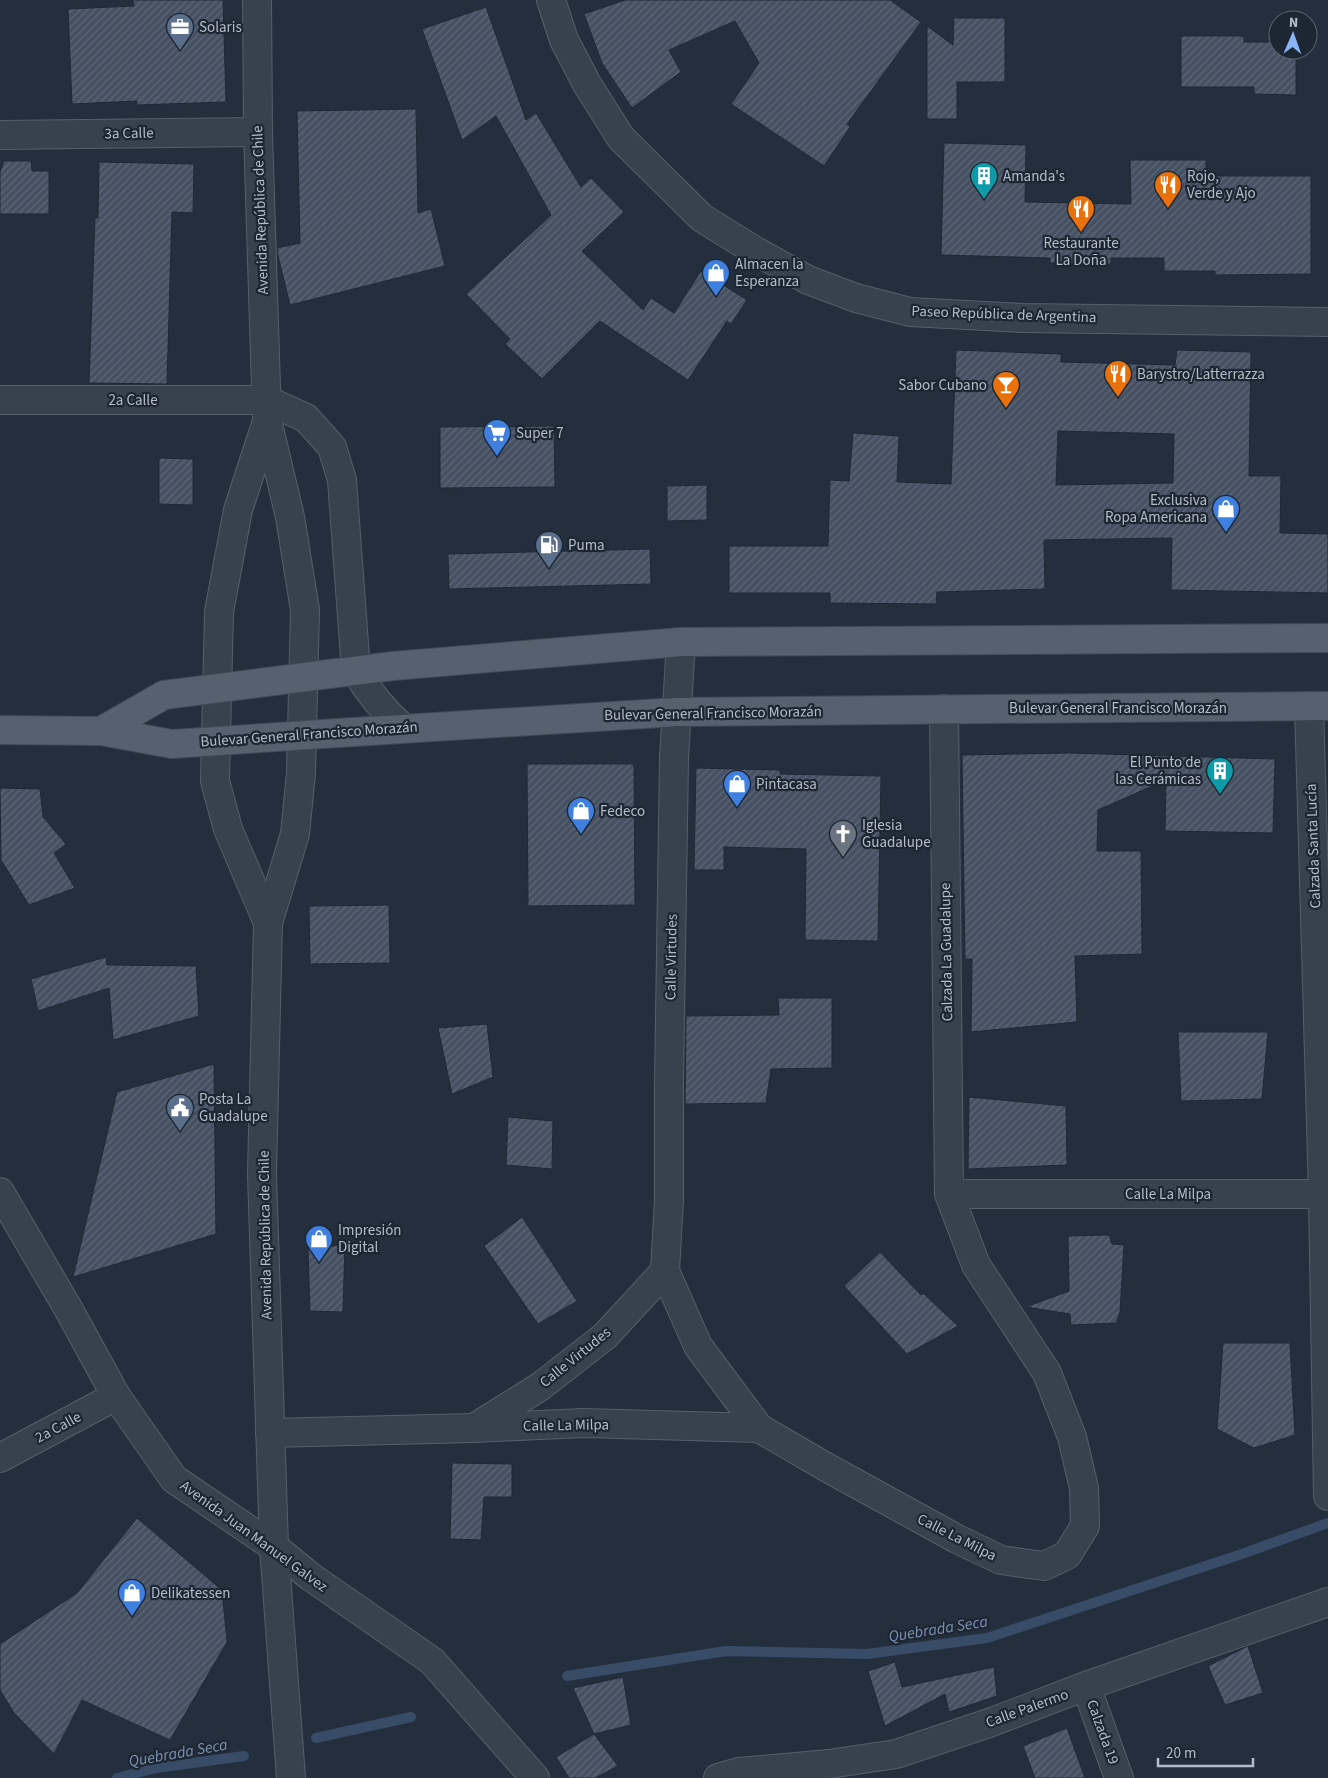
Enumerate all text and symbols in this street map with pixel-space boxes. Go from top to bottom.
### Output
north arrow [1268,10,1318,60]
office icon: Solaris [165,12,195,51]
text: N [1288,13,1298,33]
place label: Solaris [199,17,242,38]
street label: 3a Calle [104,123,154,144]
street label: Avenida República de Chile [247,125,274,295]
building icon: Amanda's [969,161,999,200]
place label: Amanda's [1003,166,1065,187]
place label: Rojo, Verde y Ajo [1187,166,1256,204]
restaurant icon: Rojo, Verde y Ajo [1153,170,1183,209]
restaurant icon: Restaurante La Doña [1066,194,1096,233]
place label: Restaurante La Doña [1043,233,1119,271]
place label: Almacen la Esperanza [735,254,804,292]
shop icon: Almacen la Esperanza [701,258,731,297]
street label: Paseo República de Argentina [911,301,1097,328]
restaurant icon: Barystro/Latterrazza [1103,359,1133,398]
place label: Barystro/Latterrazza [1137,364,1265,385]
bar icon: Sabor Cubano [991,370,1021,409]
place label: Sabor Cubano [898,375,987,396]
street label: 2a Calle [108,390,158,411]
supermarket icon: Super 7 [482,418,512,457]
place label: Super 7 [516,423,564,444]
place label: Exclusiva Ropa Americana [1105,490,1207,528]
shop icon: Exclusiva Ropa Americana [1211,494,1241,533]
fuel station icon: Puma [534,530,564,569]
place label: Puma [568,535,605,556]
street label: Bulevar General Francisco Morazán [1009,698,1227,719]
street label: Bulevar General Francisco Morazán [604,701,822,726]
street label: Bulevar General Francisco Morazán [200,716,418,753]
place label: El Punto de las Cerámicas [1115,752,1201,790]
building icon: El Punto de las Cerámicas [1205,756,1235,795]
shop icon: Pintacasa [722,769,752,808]
place label: Pintacasa [756,774,817,795]
street label: Calzada Santa Lucía [1301,783,1326,909]
shop icon: Fedeco [566,796,596,835]
place label: Fedeco [600,801,645,822]
place label: Iglesia Guadalupe [862,815,931,853]
church icon: Iglesia Guadalupe [828,819,858,858]
street label: Calzada La Guadalupe [935,882,958,1022]
street label: Calle Virtudes [660,914,683,1000]
place label: Posta La Guadalupe [199,1089,268,1127]
public building icon: Posta La Guadalupe [165,1093,195,1132]
street label: Avenida República de Chile [254,1150,277,1320]
street label: Calle La Milpa [1125,1184,1211,1205]
place label: Impresión Digital [338,1220,402,1258]
shop icon: Impresión Digital [304,1224,334,1263]
street label: Calle Virtudes [535,1322,615,1393]
street label: 2a Calle [32,1407,85,1448]
street label: Calle La Milpa [523,1414,609,1437]
street label: Avenida Juan Manuel Galvez [176,1476,332,1597]
street label: Calle La Milpa [914,1509,1000,1566]
shop icon: Delikatessen [117,1578,147,1617]
place label: Delikatessen [151,1583,230,1604]
water label: Quebrada Seca [887,1610,990,1648]
street label: Calle Palermo [983,1684,1071,1733]
street label: Calzada 19 [1081,1697,1124,1767]
water label: Quebrada Seca [127,1733,230,1773]
scale bar [1158,1736,1253,1768]
text: 20 m [1166,1743,1196,1764]

